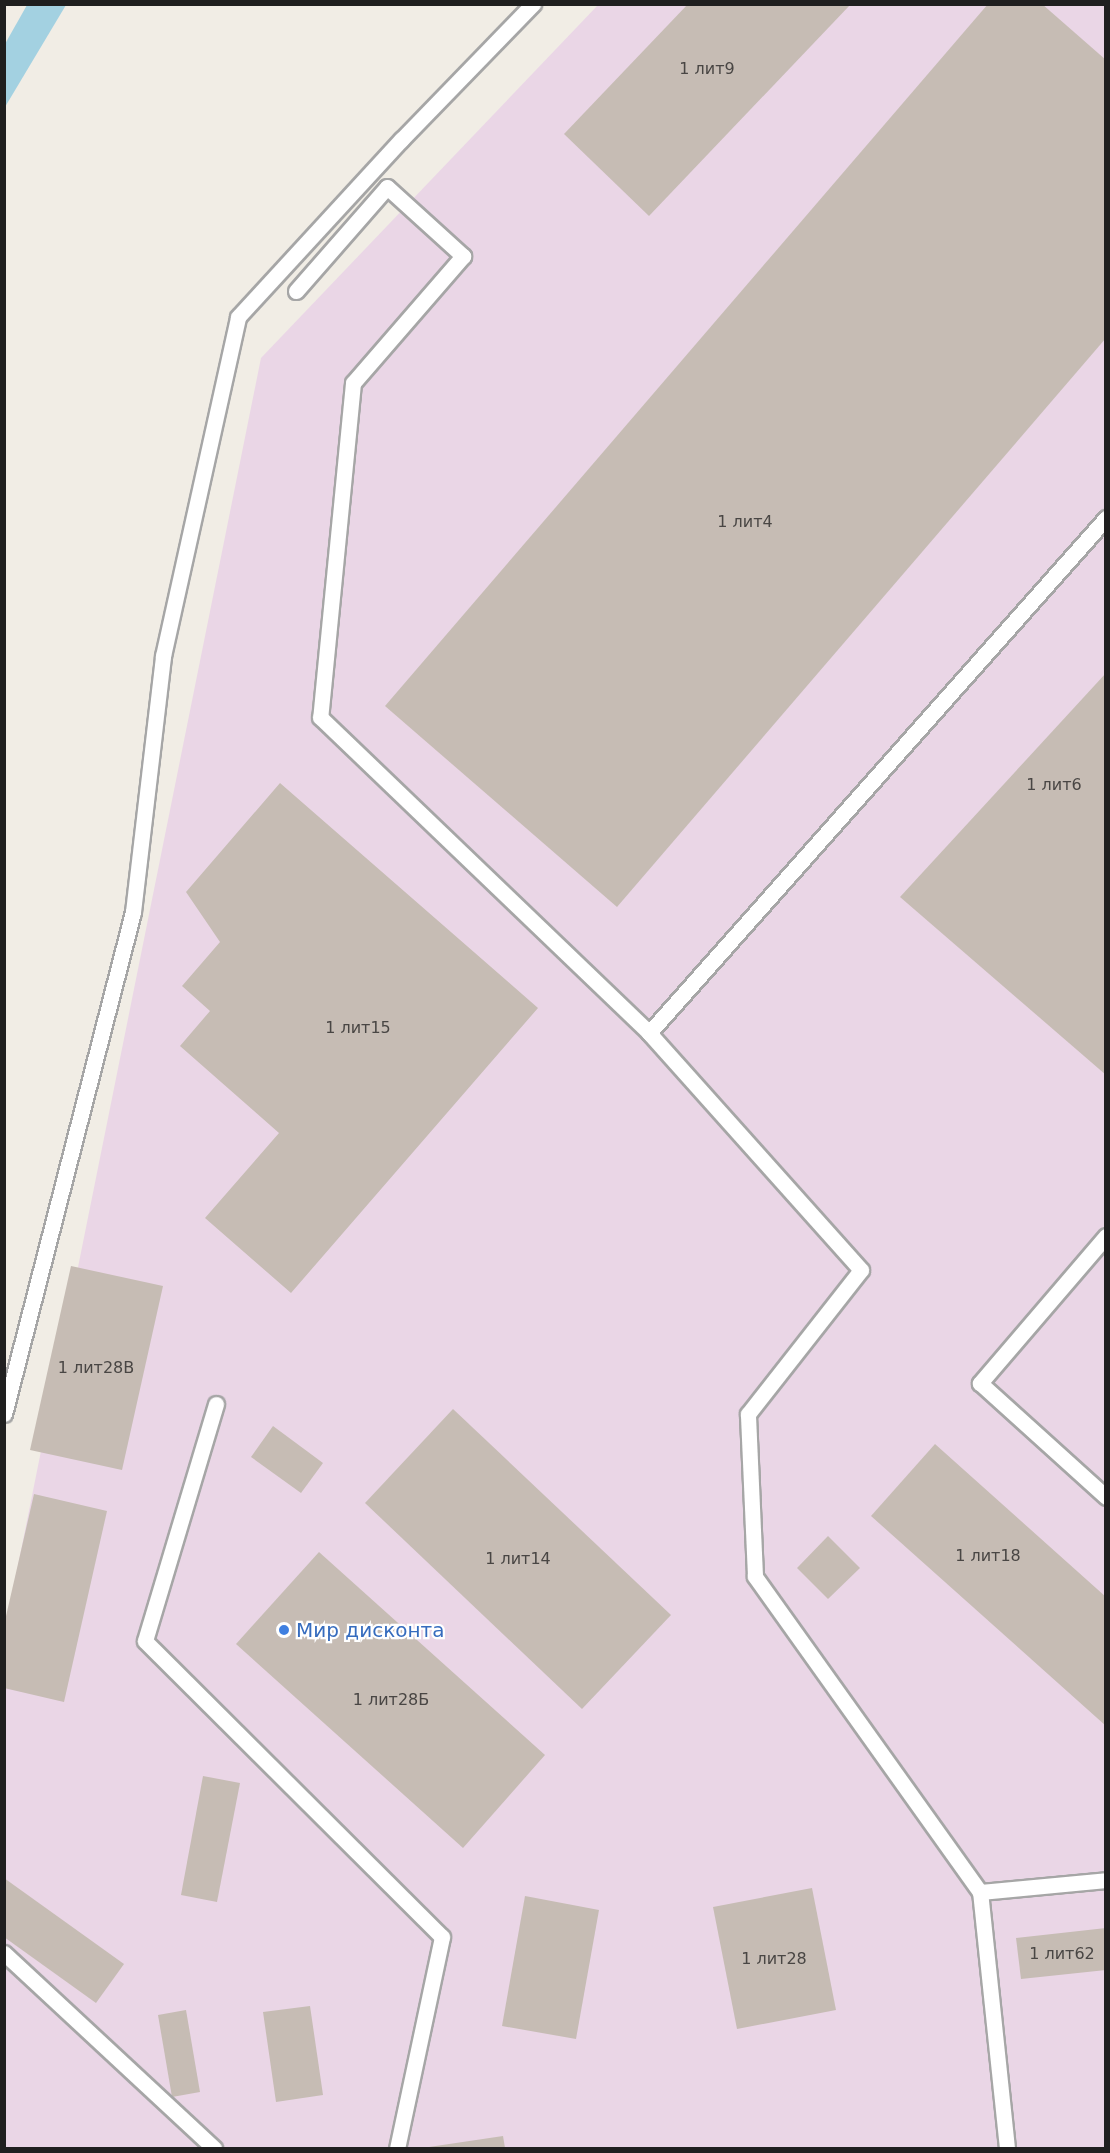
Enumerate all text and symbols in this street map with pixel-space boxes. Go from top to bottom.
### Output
house number: 1 лит9 [679,59,735,79]
house number: 1 лит4 [717,512,773,532]
house number: 1 лит6 [1026,775,1082,795]
house number: 1 лит15 [325,1018,391,1038]
house number: 1 лит28В [58,1358,134,1378]
house number: 1 лит18 [955,1546,1021,1566]
house number: 1 лит14 [485,1549,551,1569]
place label: Мир дисконта [296,1618,444,1642]
marker: Мир дисконта [277,1623,291,1637]
house number: 1 лит28Б [353,1690,429,1710]
house number: 1 лит62 [1029,1944,1095,1964]
house number: 1 лит28 [741,1949,807,1969]

